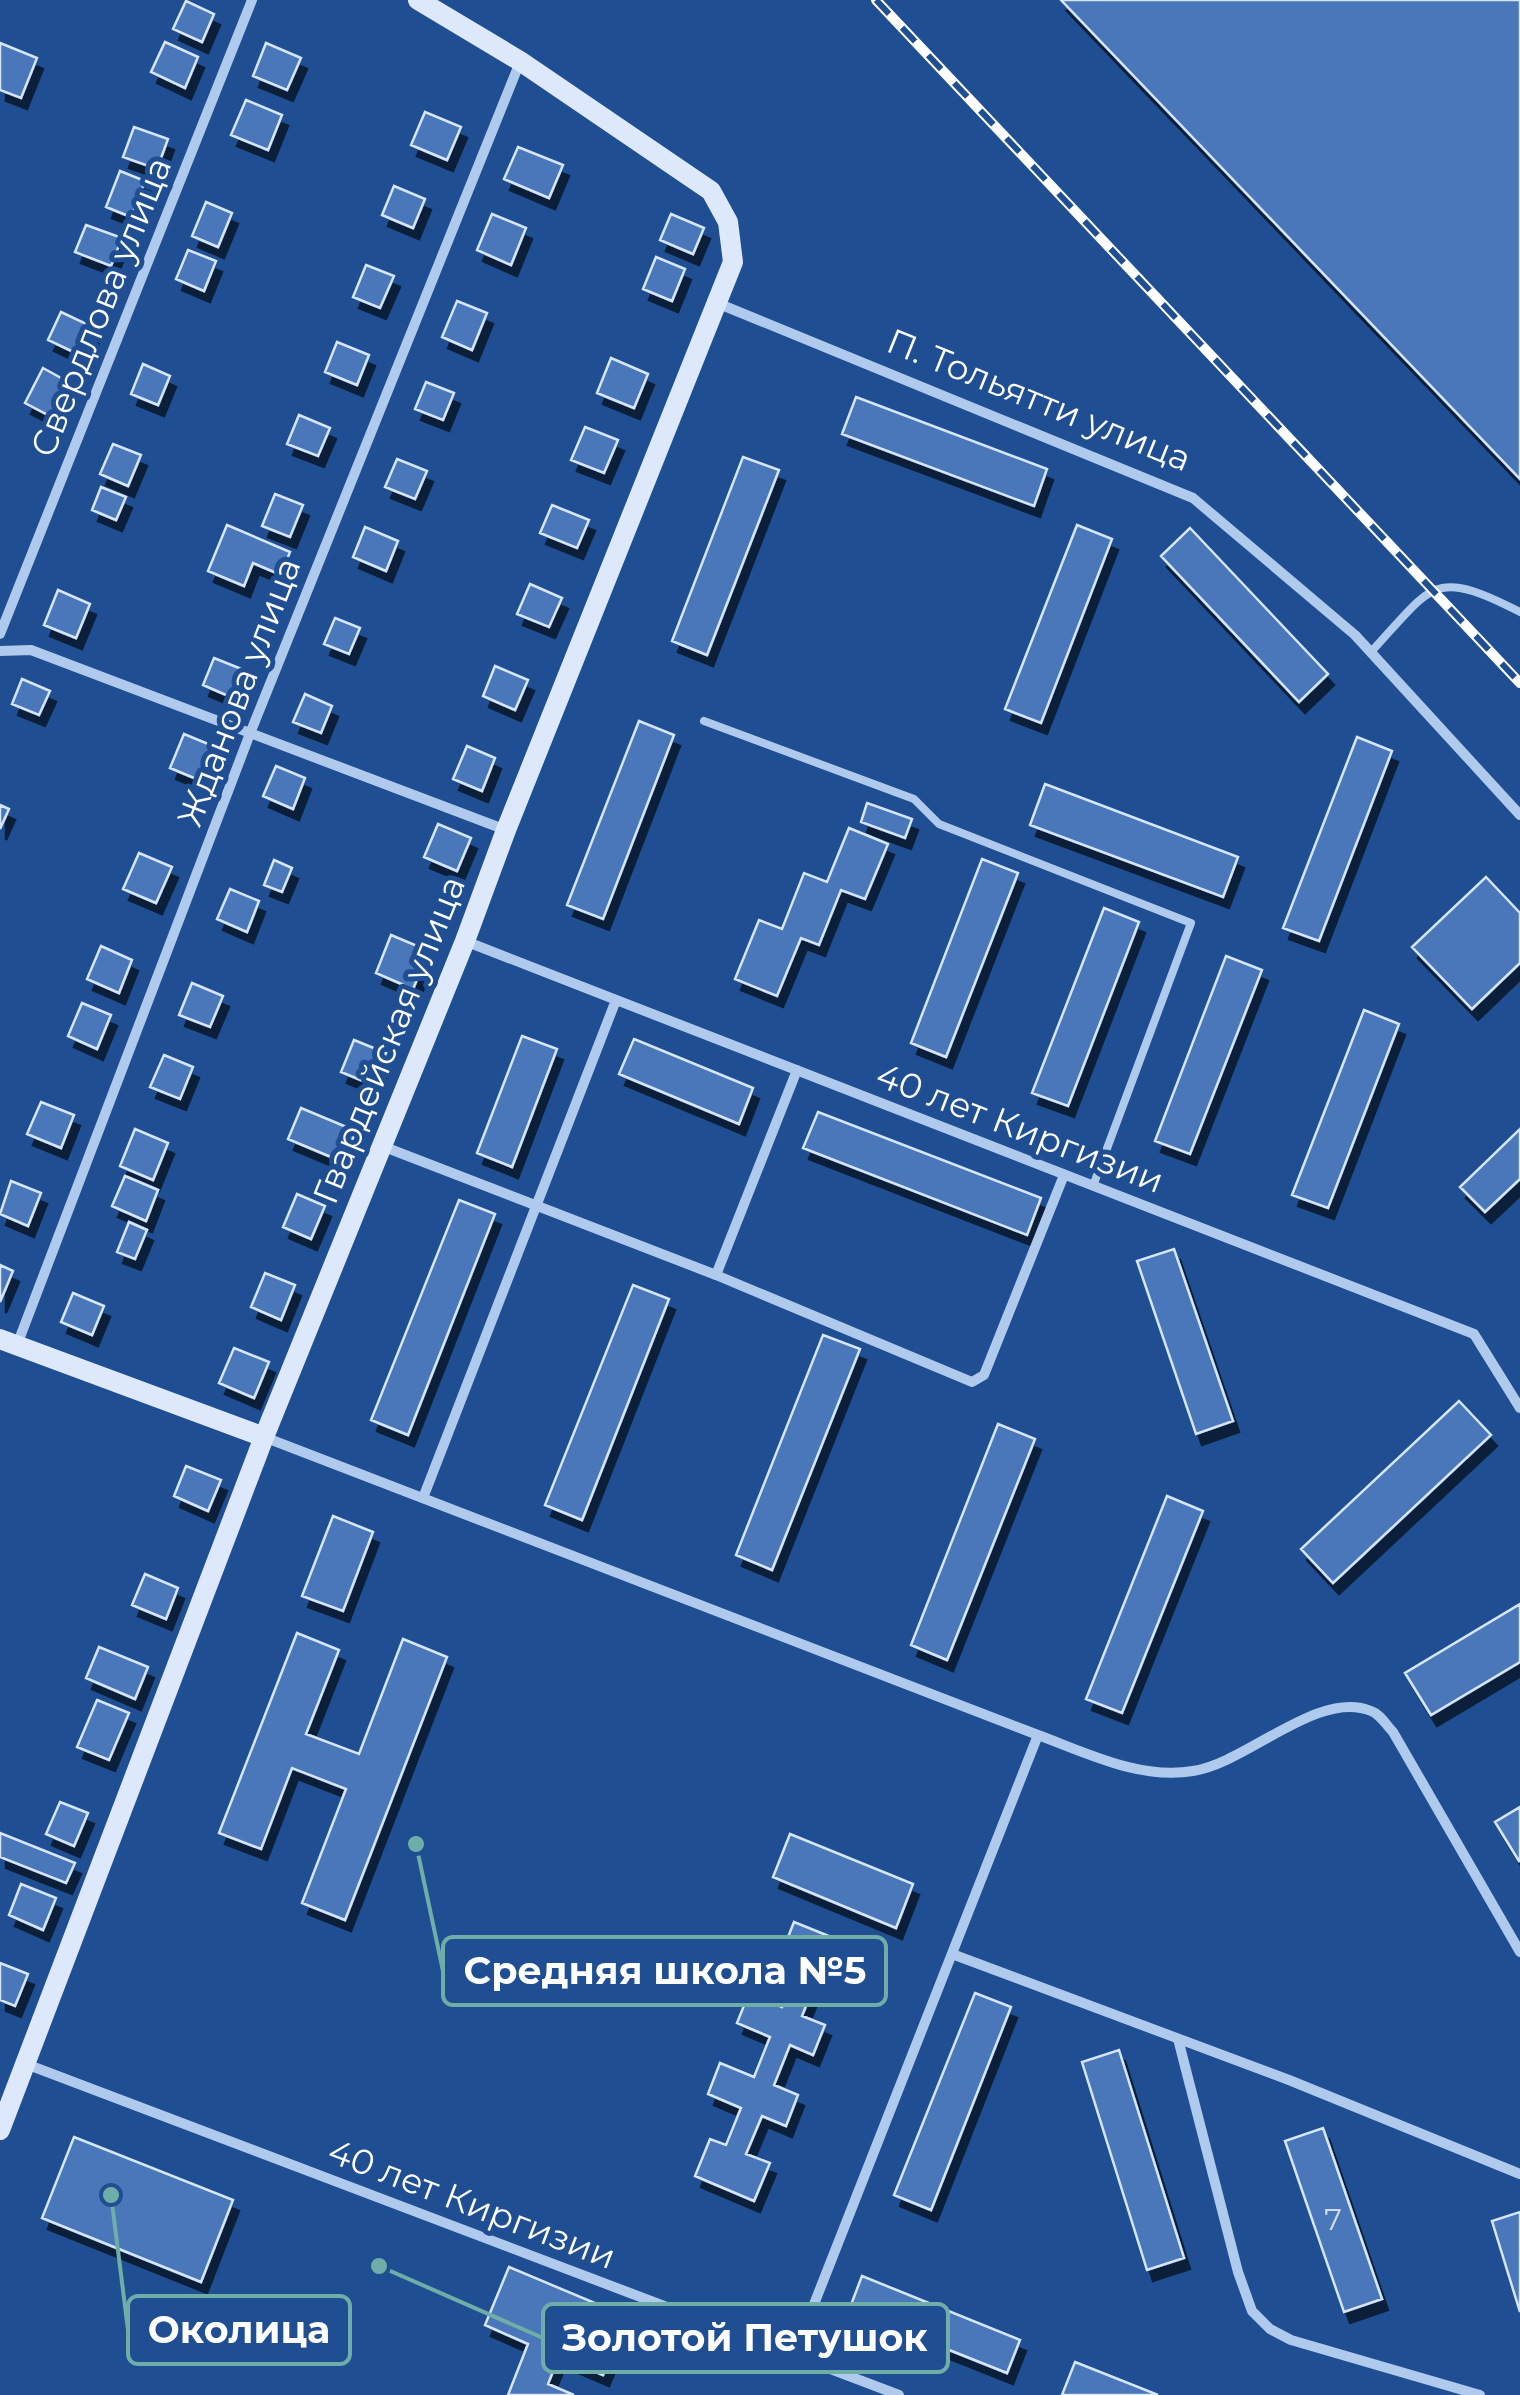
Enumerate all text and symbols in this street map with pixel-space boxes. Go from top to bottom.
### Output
street label: Свердлова улица [21,151,180,463]
street label: П. Тольятти улица [881,319,1197,480]
street label: Жданова улица [168,552,310,832]
street label: Гвардейская улица [303,870,474,1210]
street label: 40 лет Киргизии [871,1053,1170,1202]
callout: Средняя школа №5 [443,1937,886,2005]
text: Средняя школа №5 [464,1947,866,1994]
street label: 40 лет Киргизии [323,2129,622,2278]
house number: 7 [1324,2201,1342,2238]
callout: Околица [128,2296,350,2364]
callout: Золотой Петушок [543,2304,948,2372]
text: Околица [148,2306,330,2353]
text: Золотой Петушок [561,2314,928,2361]

